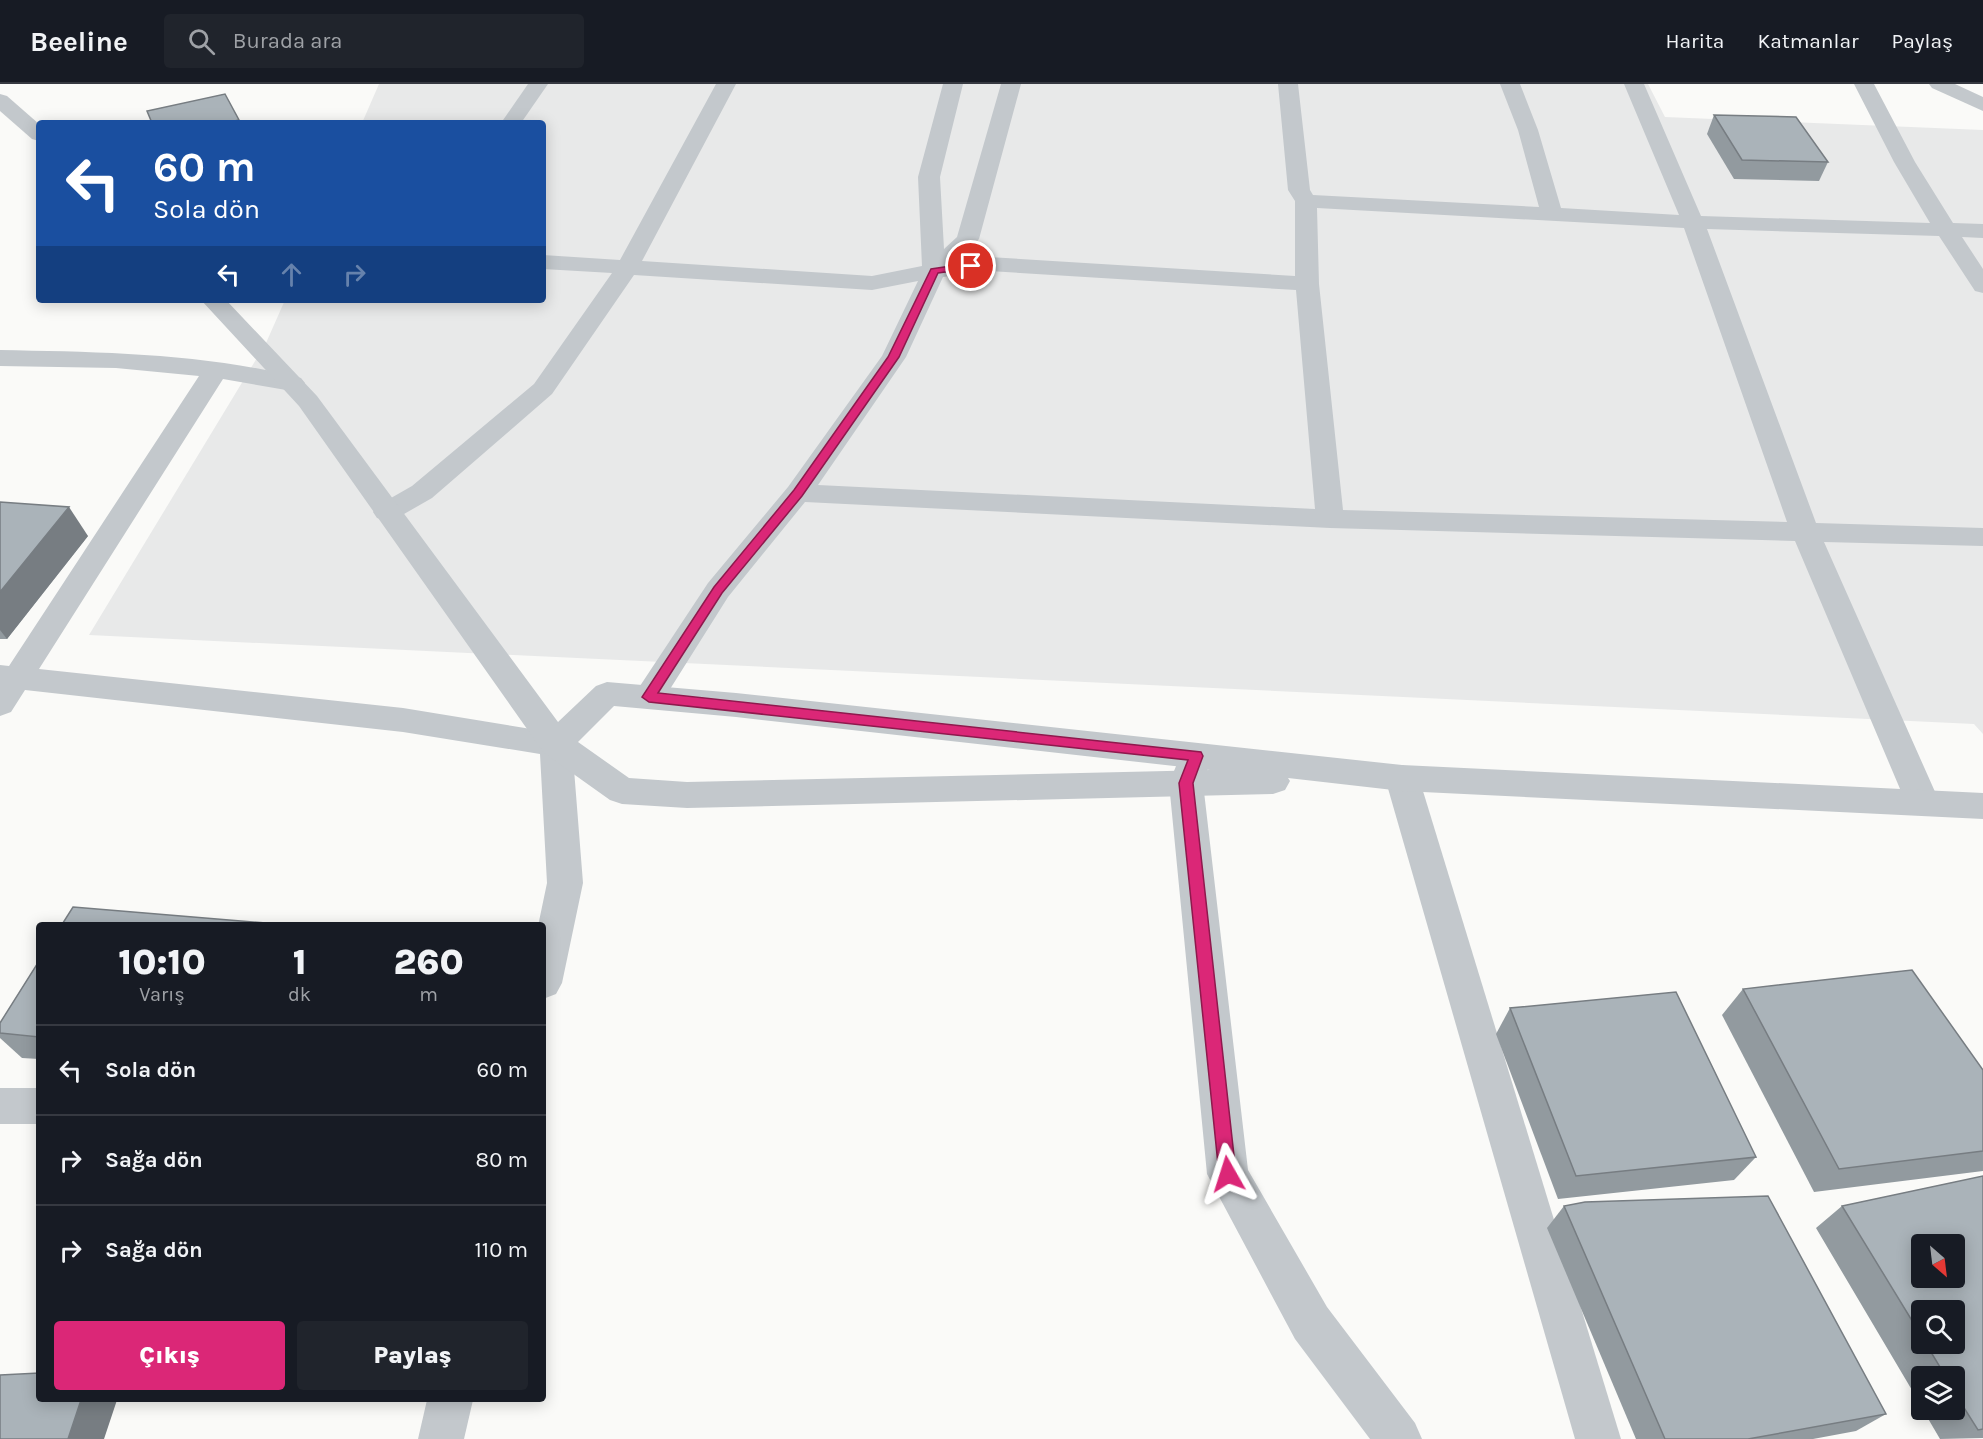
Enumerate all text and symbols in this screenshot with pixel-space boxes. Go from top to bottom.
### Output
search box [164,14,584,68]
text: Beeline [30,25,128,58]
icon: search [185,25,218,58]
text: Burada ara [233,28,342,54]
text: Harita [1666,29,1724,53]
text: Katmanlar [1757,29,1859,53]
text: Paylaş [1892,29,1953,53]
text: 60 m [153,142,256,192]
icon: left [54,144,132,222]
text: Sola dön [153,193,260,225]
pin [945,240,996,291]
icon: arrive [954,249,987,282]
icon: left [212,258,245,291]
icon: ahead [275,258,308,291]
icon: right [338,258,371,291]
text: 10:10 [118,941,206,983]
text: 1 [293,941,306,983]
text: 260 [393,941,464,983]
text: Varış [139,983,185,1006]
text: dk [288,983,311,1006]
text: m [419,983,438,1006]
icon: left [54,1054,87,1087]
text: Sola dön [105,1057,196,1083]
text: 60 m [477,1057,528,1083]
position arrow [1196,1142,1260,1206]
icon: right [54,1144,87,1177]
text: Sağa dön [105,1147,203,1173]
text: 80 m [476,1147,528,1173]
icon: right [54,1234,87,1267]
north arrow [1911,1234,1965,1288]
map controls [1911,1234,1965,1420]
text: Sağa dön [105,1237,203,1263]
text: 110 m [475,1237,528,1263]
button: search [1911,1300,1965,1354]
button: Çıkış [54,1321,285,1390]
button: Paylaş [297,1321,528,1390]
button: layers [1911,1366,1965,1420]

